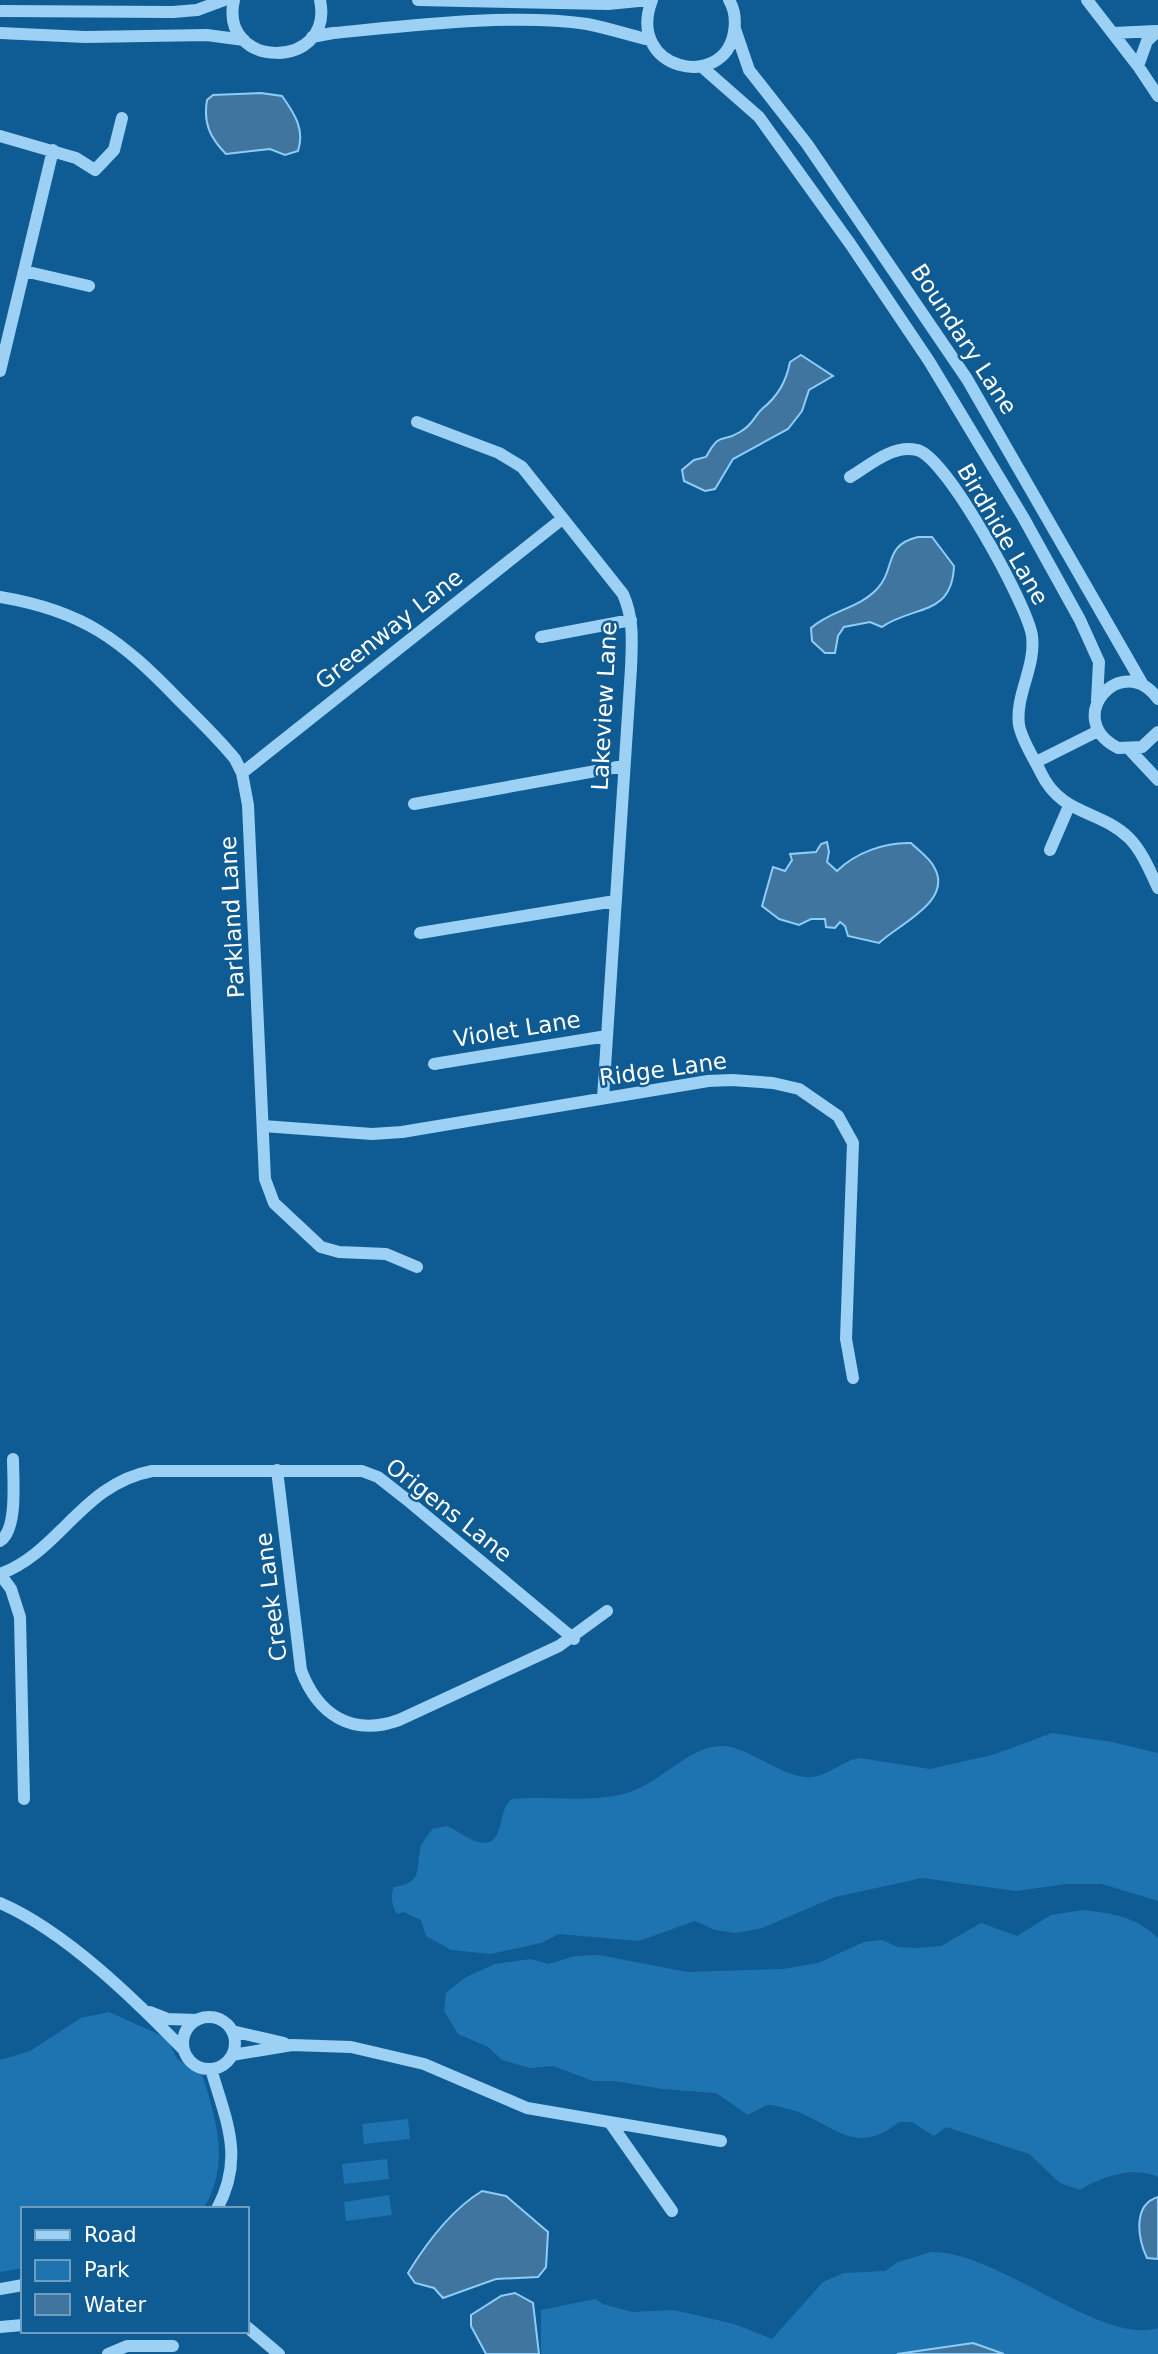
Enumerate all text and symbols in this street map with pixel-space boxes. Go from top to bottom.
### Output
street label: Boundary Lane [906,259,1022,419]
street label: Birdhide Lane [952,459,1054,609]
street label: Greenway Lane [310,564,468,694]
street label: Lakeview Lane [587,621,621,791]
street label: Parkland Lane [215,835,249,999]
street label: Violet Lane [452,1006,582,1052]
street label: Ridge Lane [597,1047,729,1091]
street label: Origens Lane [381,1453,517,1567]
street label: Creek Lane [250,1531,292,1663]
legend [21,2207,248,2333]
text: Road [84,2223,137,2247]
text: Park [84,2258,130,2282]
text: Water [84,2293,146,2317]

